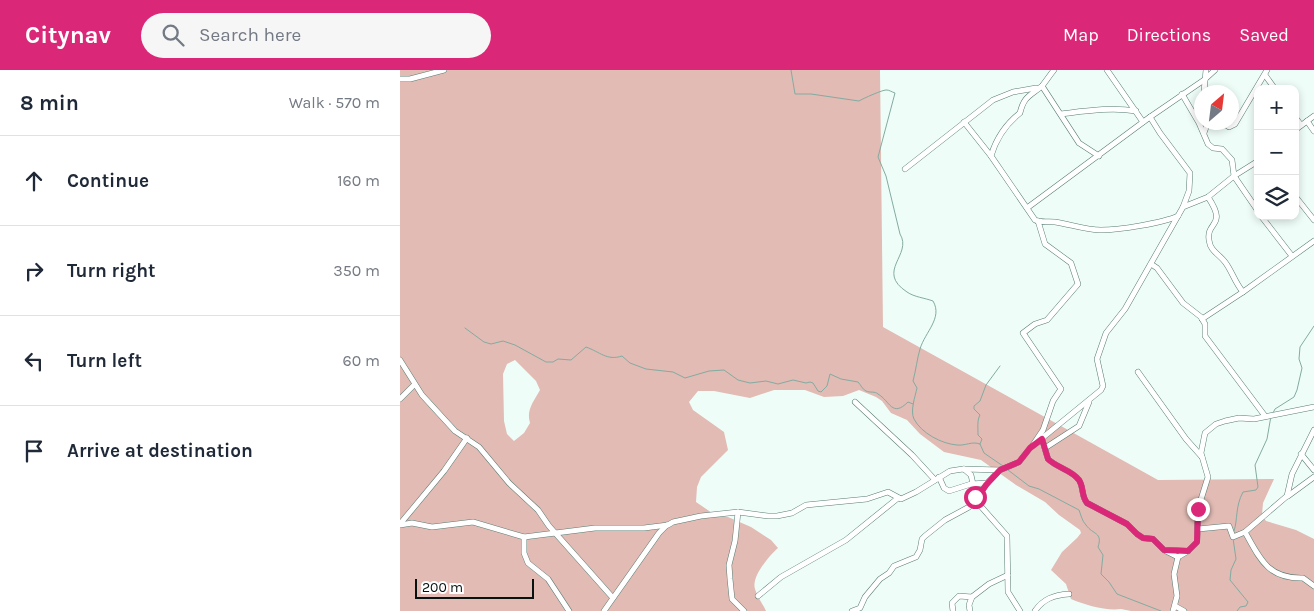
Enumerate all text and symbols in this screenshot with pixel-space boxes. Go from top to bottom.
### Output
search box [141,13,491,58]
text: Citynav [25,21,111,49]
icon: search [159,21,187,49]
text: Search here [199,24,301,46]
text: Map [1063,24,1099,46]
text: Directions [1127,24,1211,46]
text: Saved [1239,24,1289,46]
north arrow [1194,85,1239,130]
map controls [1254,85,1299,220]
button: + [1254,85,1299,130]
text: 8 min [20,91,79,115]
text: Walk · 570 m [289,93,380,112]
button: − [1254,130,1299,175]
icon: ahead [20,167,48,195]
text: Continue [67,170,149,192]
text: 160 m [337,171,380,190]
button: layers [1254,175,1299,220]
icon: right [20,257,48,285]
text: Turn right [67,260,156,282]
text: 350 m [333,261,380,280]
icon: left [20,347,48,375]
text: Turn left [67,350,142,372]
text: 60 m [343,351,380,370]
icon: arrive [20,437,48,465]
text: Arrive at destination [67,440,253,462]
route start [964,486,987,509]
route end [1187,498,1210,521]
scale bar [415,576,534,599]
text: 200 m [422,579,463,596]

